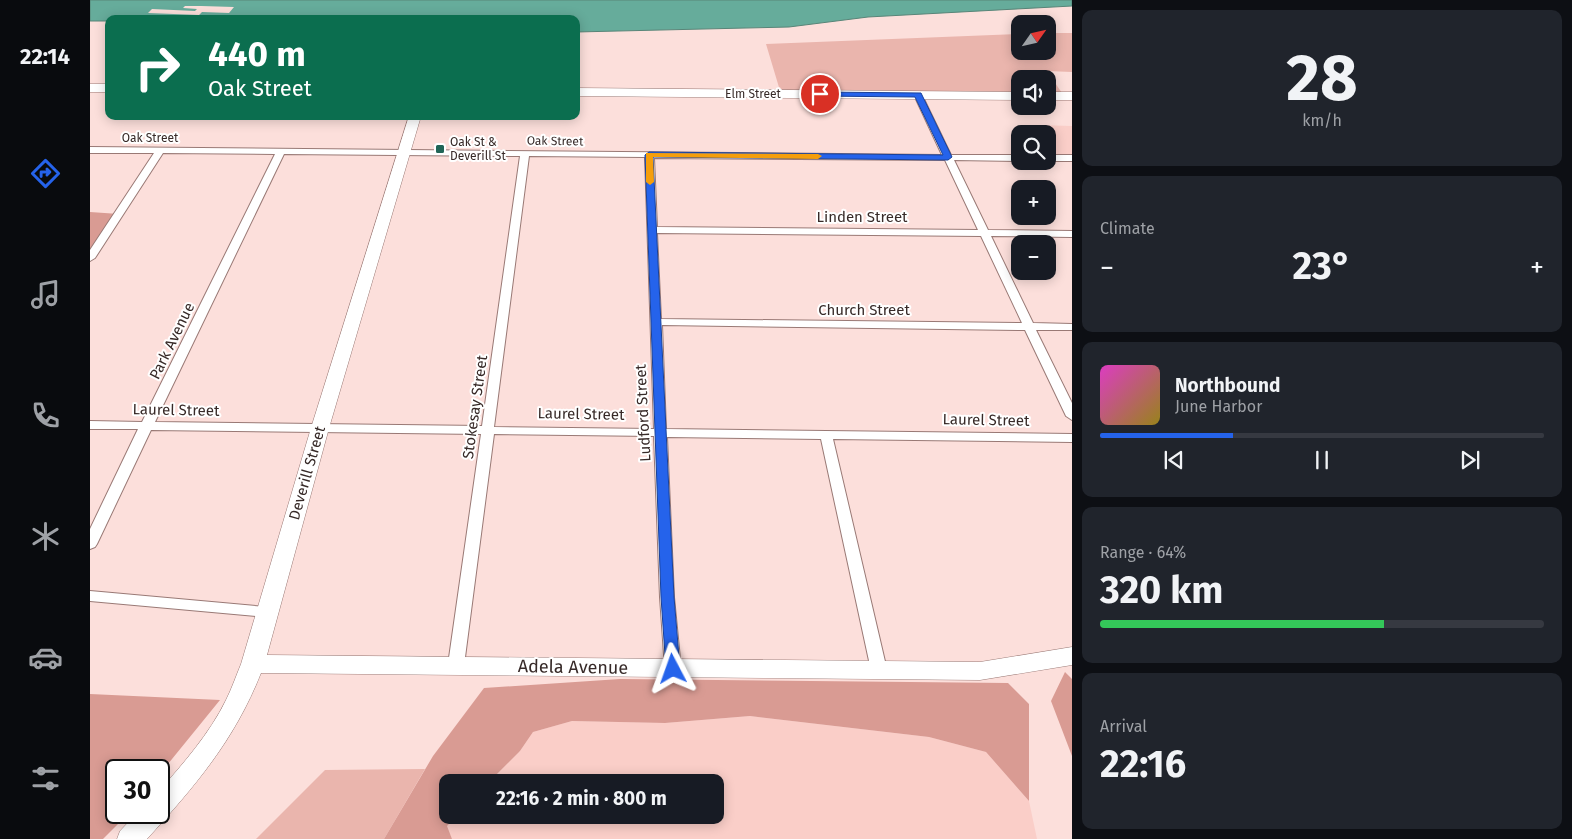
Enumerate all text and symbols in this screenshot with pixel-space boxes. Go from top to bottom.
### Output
north arrow [1011,15,1056,60]
map controls [1011,15,1056,280]
text: 440 m [208,33,306,75]
icon: right [125,35,190,100]
text: 28 [1286,39,1358,117]
text: 22:14 [20,43,70,70]
button: sound [1011,70,1056,115]
pin [799,73,841,115]
text: Oak Street [208,75,312,102]
icon: arrive [806,80,834,108]
street label: Elm Street [725,87,782,101]
text: km/h [1302,111,1342,130]
button: search [1011,125,1056,170]
street label: Oak Street [122,131,179,145]
street label: Oak Street [527,134,584,149]
place label: Oak St & Deverill St [450,135,506,163]
marker: Oak St & Deverill St [434,143,446,155]
icon: directions [28,156,63,191]
button: + [1011,180,1056,225]
street label: Linden Street [816,208,908,226]
text: Climate [1100,219,1155,238]
button: − [1011,235,1056,280]
text: 23° [1293,243,1352,289]
text: − [1100,251,1114,284]
text: + [1530,251,1544,284]
icon: music [28,277,63,312]
street label: Park Avenue [146,300,198,382]
street label: Church Street [818,301,910,319]
street label: Stokesay Street [459,353,491,460]
street label: Ludford Street [631,363,655,462]
text: Northbound [1175,374,1280,397]
text: June Harbor [1175,397,1262,416]
icon: phone [28,398,63,433]
street label: Laurel Street [132,400,220,420]
street label: Laurel Street [537,404,625,424]
street label: Laurel Street [942,410,1030,430]
street label: Deverill Street [285,423,329,522]
icon: previous [1160,446,1188,474]
icon: pause [1308,446,1336,474]
icon: next [1456,446,1484,474]
icon: climate [28,519,63,554]
text: Range · 64% [1100,543,1186,562]
text: 320 km [1100,567,1223,613]
icon: car [28,640,63,675]
position arrow [646,642,698,694]
street label: Adela Avenue [518,655,628,679]
text: Arrival [1100,717,1147,736]
text: 22:16 [1100,741,1186,787]
speed limit sign: 30 [105,759,170,824]
icon: filters [28,761,63,796]
text: 22:16 · 2 min · 800 m [496,787,667,810]

